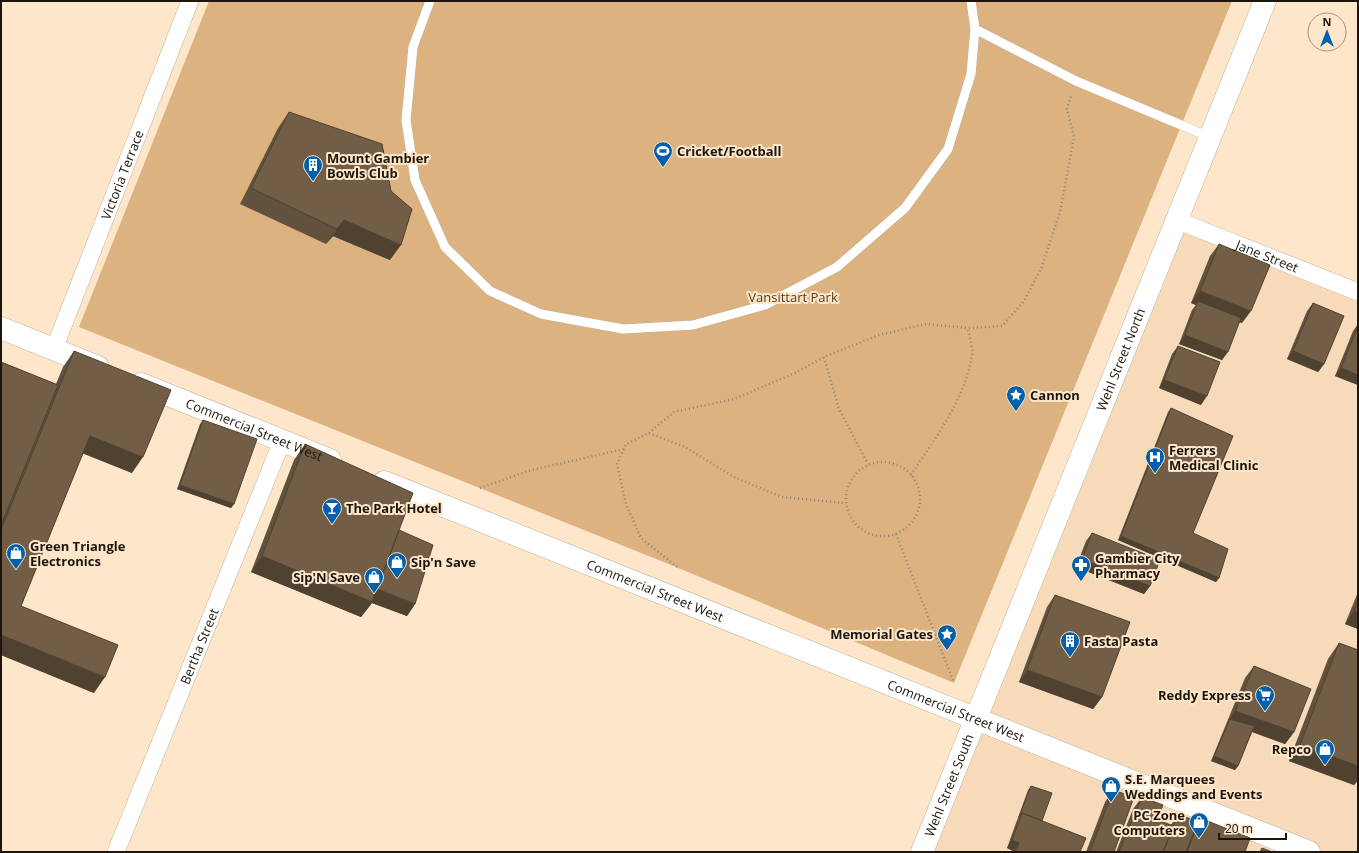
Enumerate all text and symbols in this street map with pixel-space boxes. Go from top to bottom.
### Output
north arrow [1307,12,1347,52]
text: N [1323,14,1331,29]
street label: Victoria Terrace [96,127,148,222]
sports icon: Cricket/Football [652,140,674,168]
place label: Cricket/Football [677,142,781,160]
place label: Mount Gambier Bowls Club [327,149,429,182]
building icon: Mount Gambier Bowls Club [302,154,324,182]
street label: Jane Street [1231,235,1301,277]
park label: Vansittart Park [748,288,838,306]
street label: Wehl Street North [1092,305,1149,414]
place icon: Cannon [1005,384,1027,412]
place label: Cannon [1030,386,1080,404]
street label: Commercial Street West [183,394,326,465]
place label: Ferrers Medical Clinic [1169,441,1259,474]
hospital icon: Ferrers Medical Clinic [1144,446,1166,474]
bar icon: The Park Hotel [321,497,343,525]
place label: The Park Hotel [346,499,442,517]
place label: Green Triangle Electronics [30,537,126,570]
shop icon: Green Triangle Electronics [5,542,27,570]
place label: Gambier City Pharmacy [1095,549,1180,582]
shop icon: Sip'n Save [386,551,408,579]
place label: Sip'n Save [411,553,476,571]
pharmacy icon: Gambier City Pharmacy [1070,554,1092,582]
street label: Commercial Street West [584,555,727,626]
shop icon: Sip'N Save [363,566,385,594]
place label: Sip'N Save [293,568,360,586]
street label: Bertha Street [176,605,223,687]
place icon: Memorial Gates [936,623,958,651]
place label: Memorial Gates [830,625,933,643]
building icon: Fasta Pasta [1059,630,1081,658]
place label: Fasta Pasta [1084,632,1158,650]
street label: Commercial Street West [885,675,1027,746]
supermarket icon: Reddy Express [1254,684,1276,712]
place label: Reddy Express [1158,686,1251,704]
street label: Wehl Street South [920,731,978,839]
shop icon: Repco [1314,738,1336,766]
place label: Repco [1272,740,1311,758]
place label: S.E. Marquees Weddings and Events [1125,770,1262,803]
shop icon: S.E. Marquees Weddings and Events [1100,775,1122,803]
place label: PC Zone Computers [1113,806,1185,839]
shop icon: PC Zone Computers [1188,811,1210,839]
scale bar [1219,815,1286,841]
text: 20 m [1225,820,1253,837]

